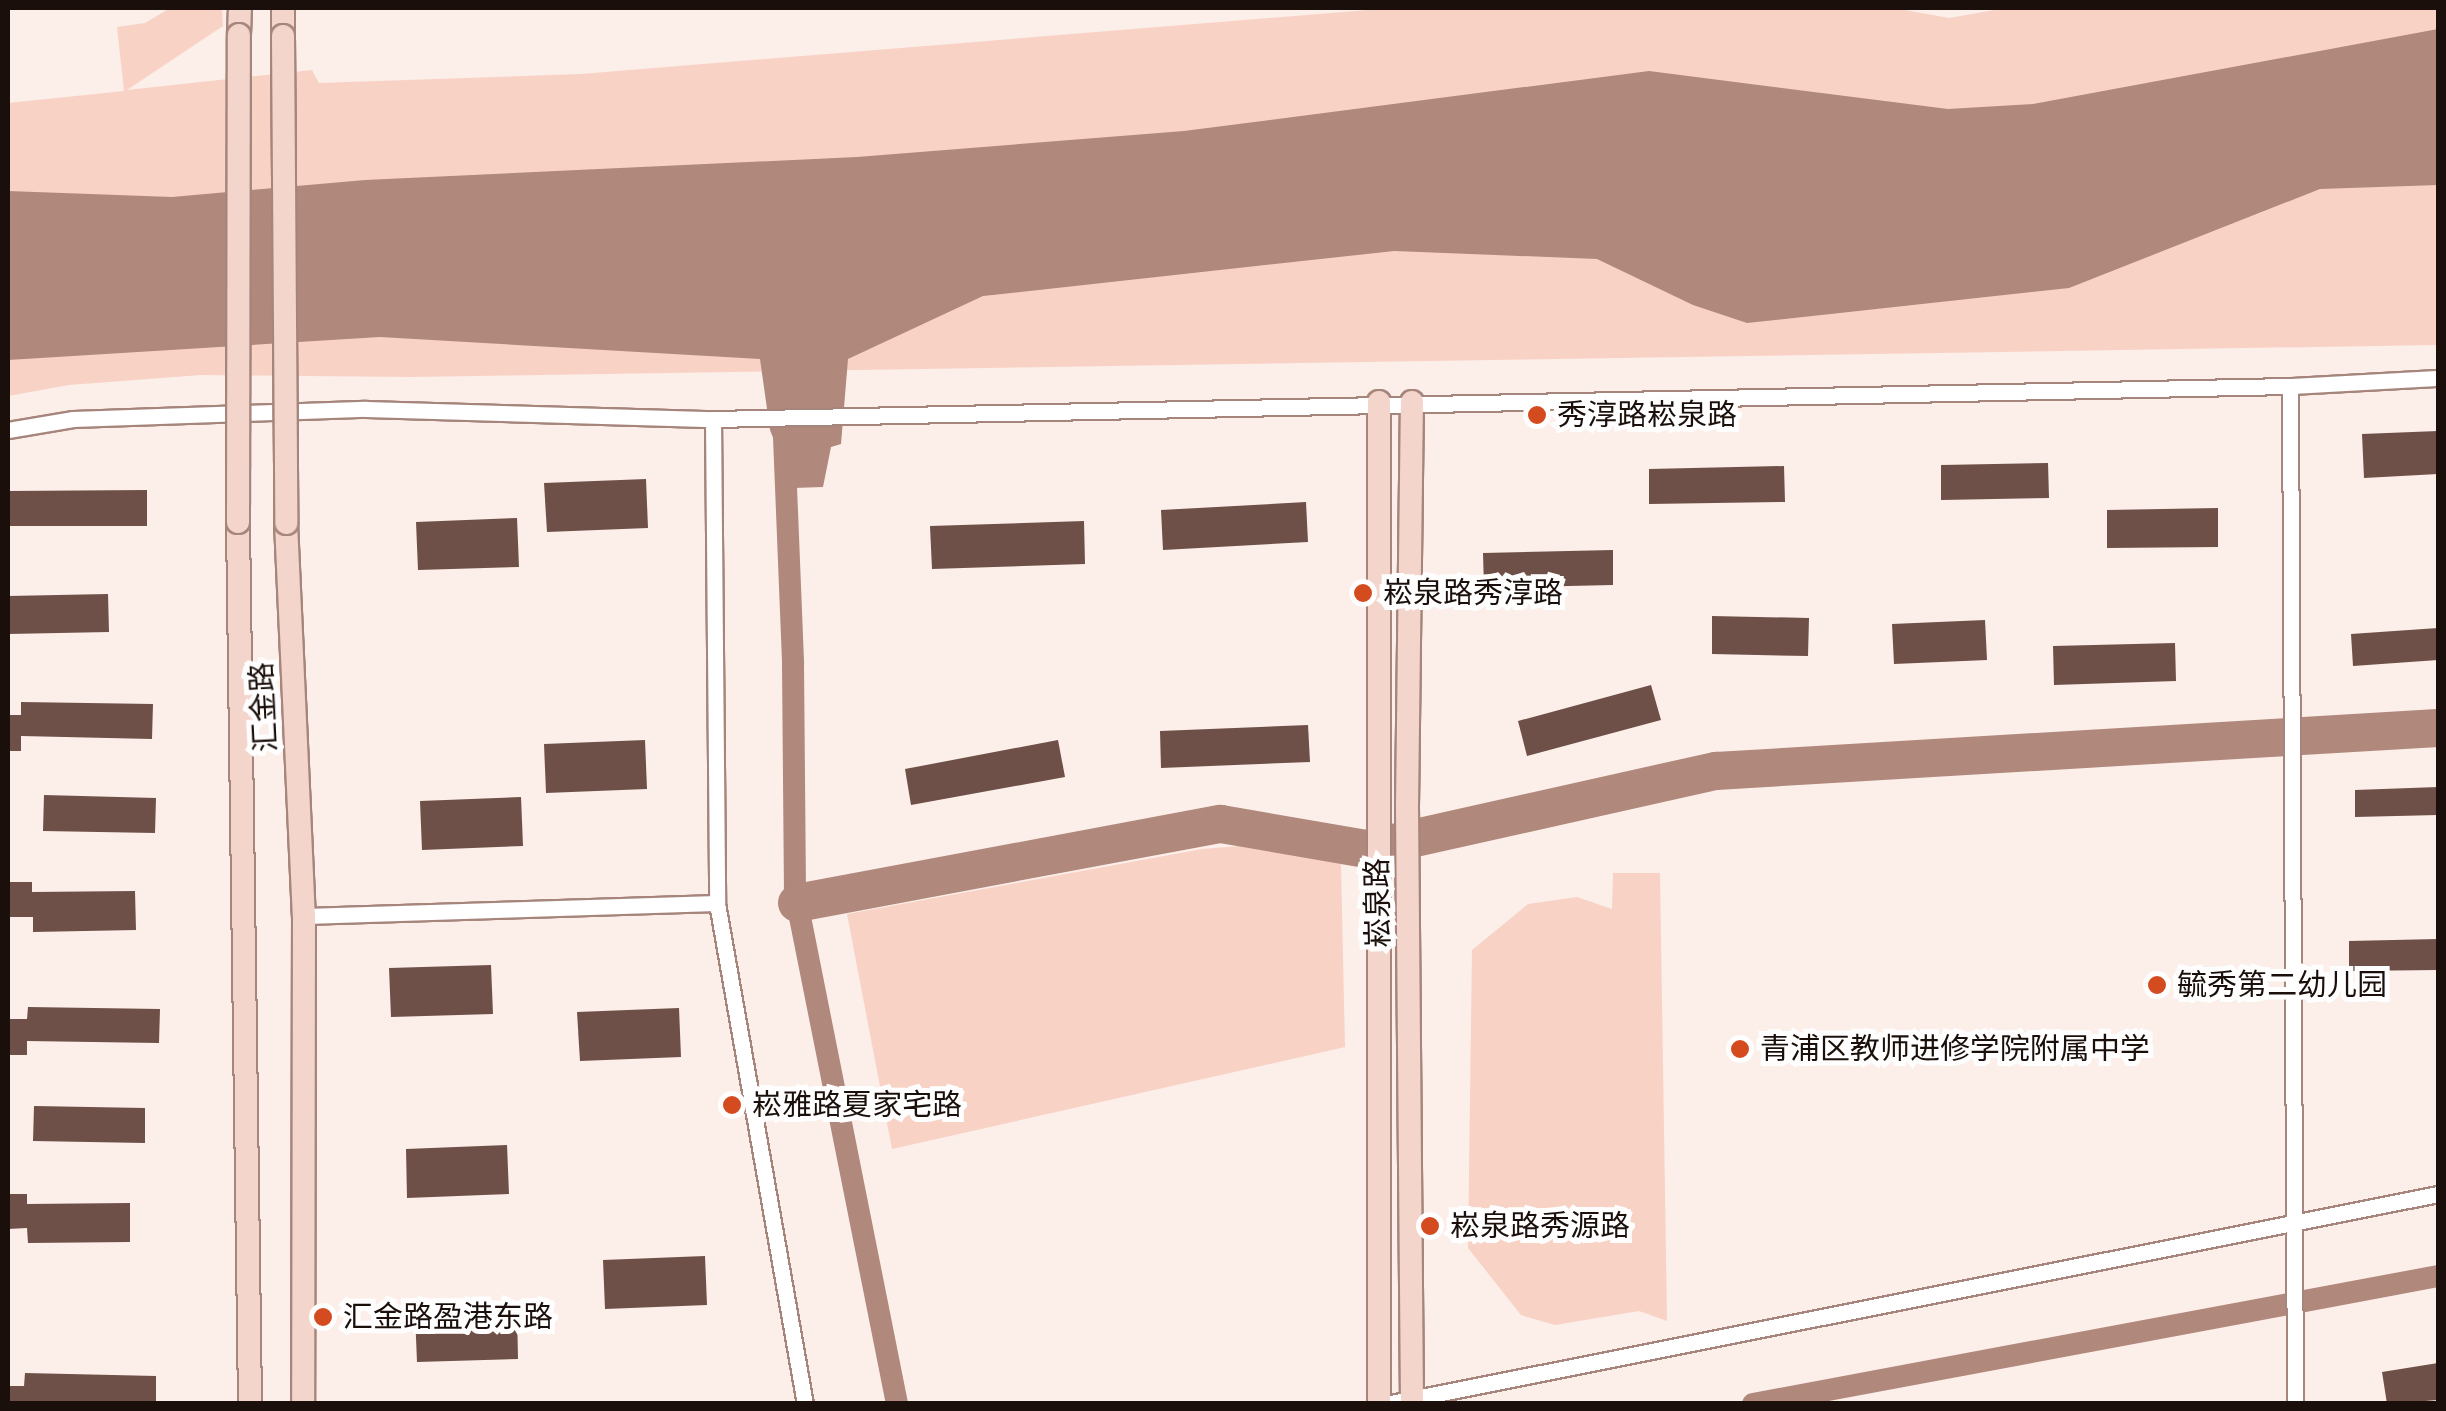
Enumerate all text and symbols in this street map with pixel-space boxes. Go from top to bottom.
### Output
place label: 秀淳路崧泉路 [1557,397,1737,433]
marker: 秀淳路崧泉路 [1526,404,1548,426]
place label: 崧泉路秀淳路 [1383,575,1563,611]
marker: 崧泉路秀淳路 [1352,582,1374,604]
street label: 汇金路 [244,661,284,753]
street label: 崧泉路 [1359,858,1397,948]
place label: 毓秀第二幼儿园 [2177,967,2387,1003]
marker: 毓秀第二幼儿园 [2146,974,2168,996]
place label: 青浦区教师进修学院附属中学 [1760,1031,2150,1067]
marker: 青浦区教师进修学院附属中学 [1729,1038,1751,1060]
place label: 崧雅路夏家宅路 [752,1087,962,1123]
marker: 崧雅路夏家宅路 [721,1094,743,1116]
place label: 崧泉路秀源路 [1450,1208,1630,1244]
marker: 崧泉路秀源路 [1419,1215,1441,1237]
place label: 汇金路盈港东路 [343,1299,553,1335]
marker: 汇金路盈港东路 [312,1306,334,1328]

